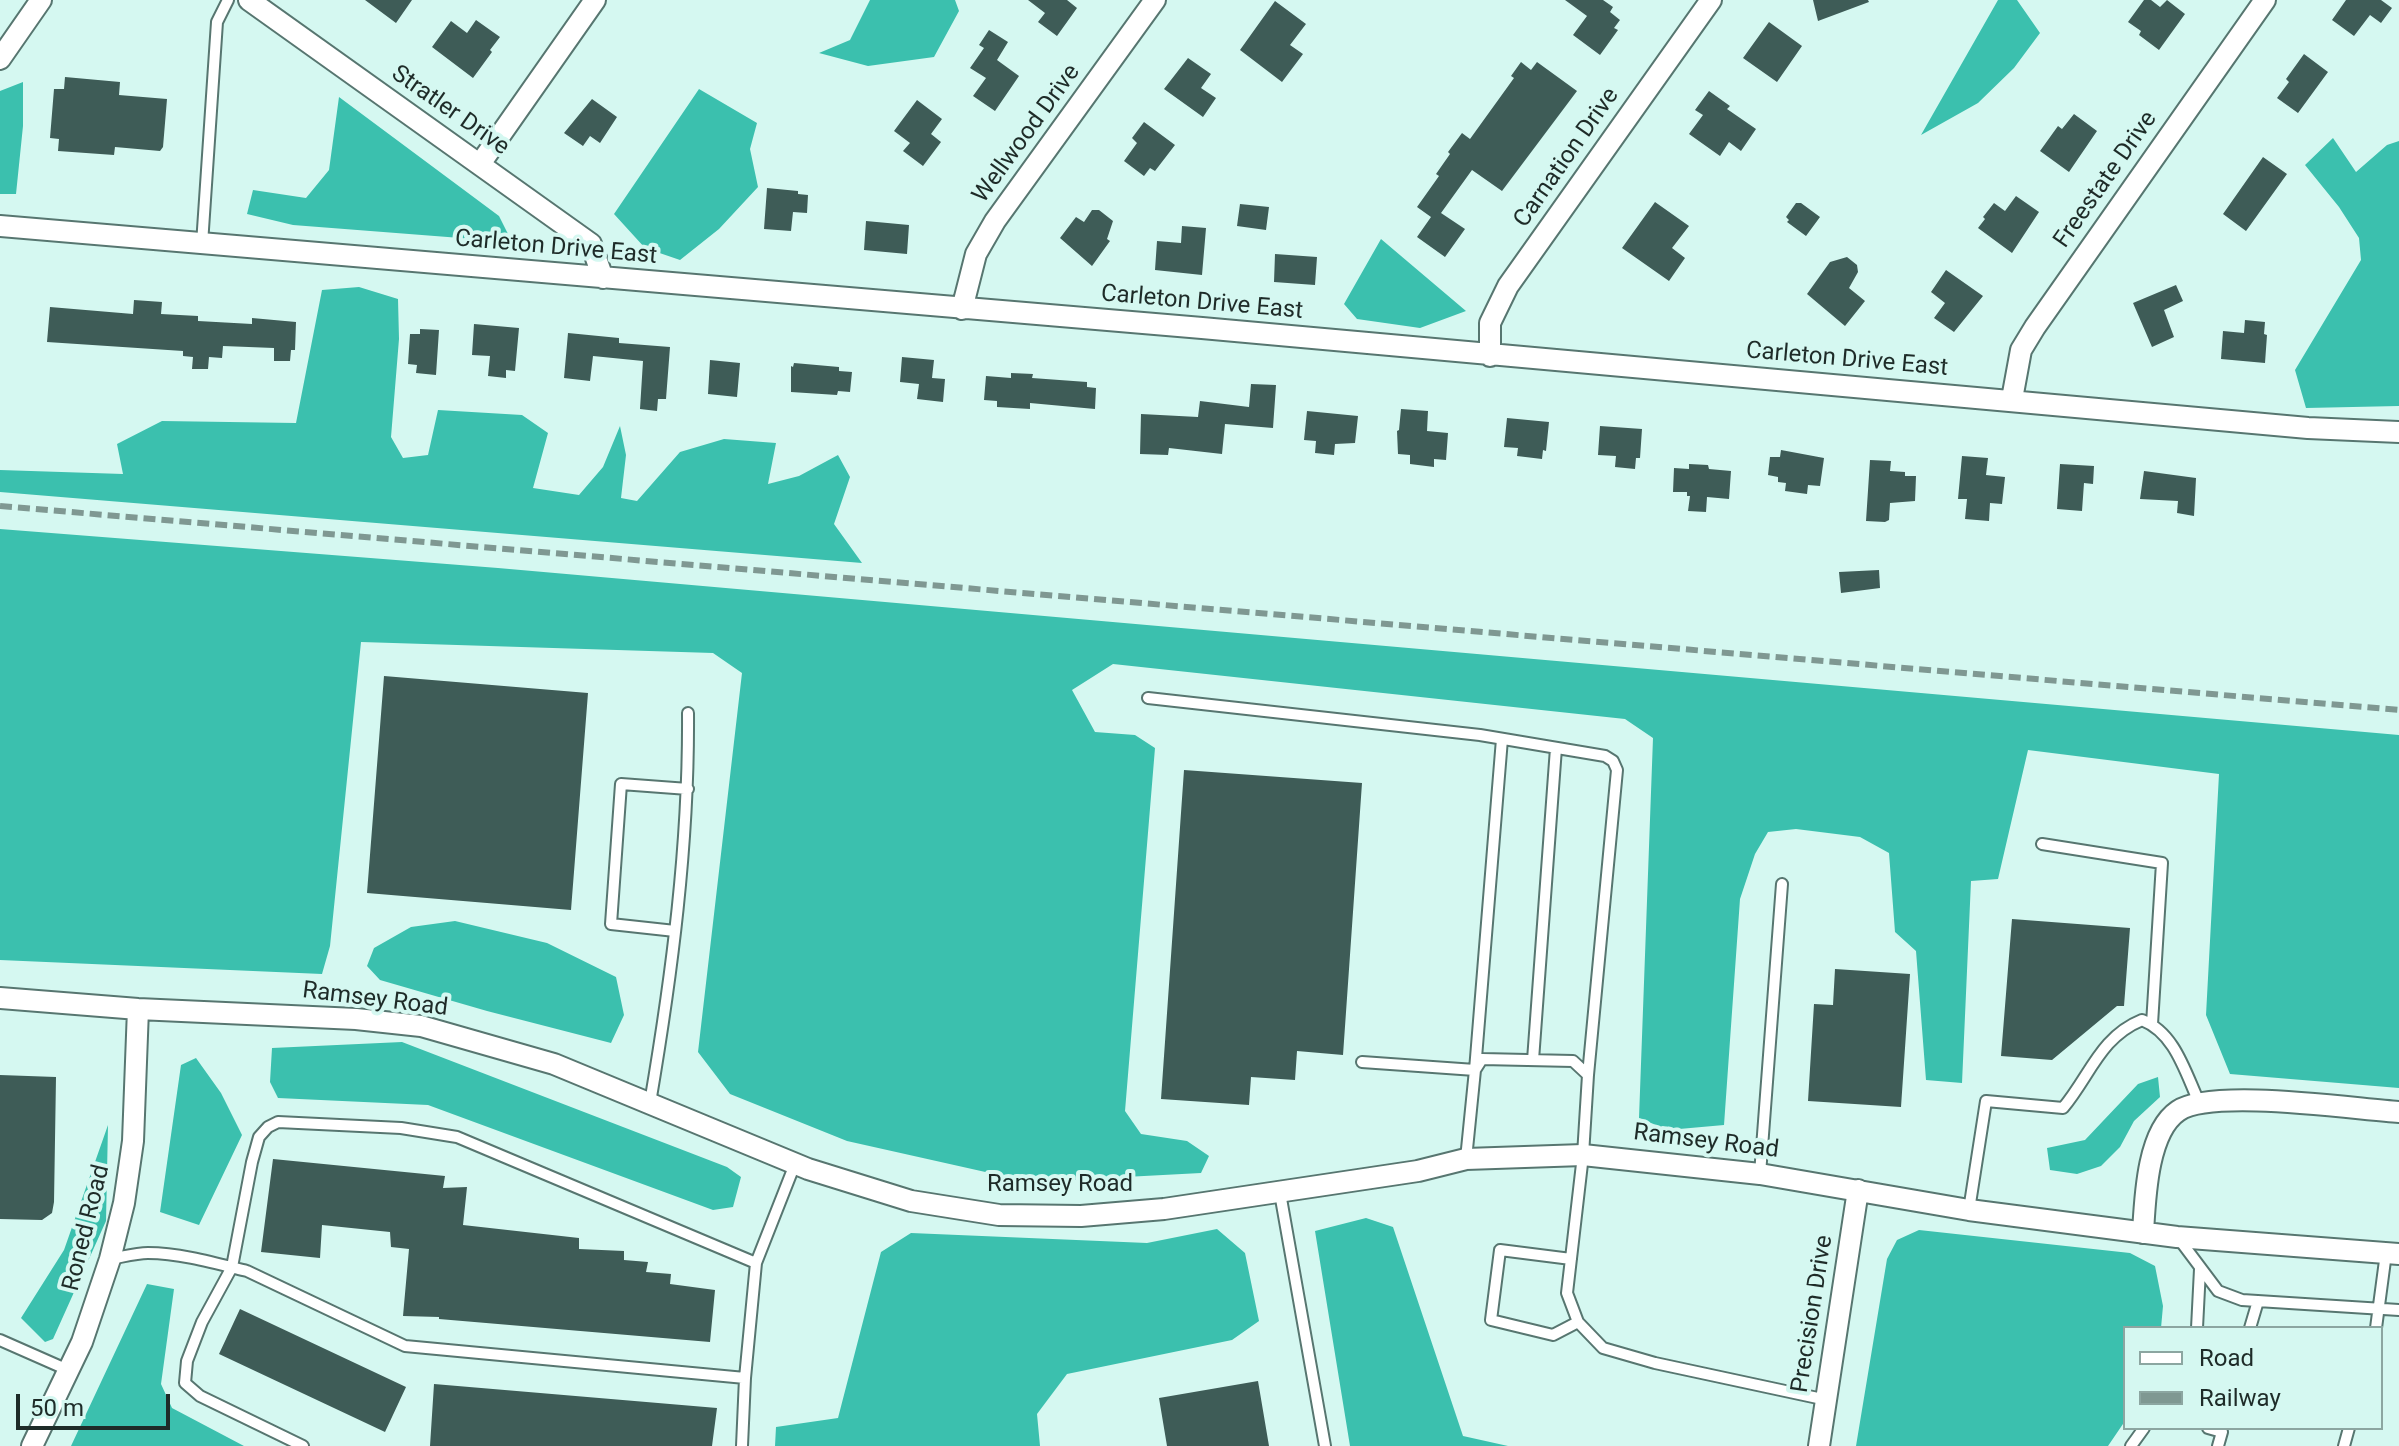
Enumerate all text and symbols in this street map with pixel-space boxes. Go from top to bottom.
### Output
street label: Wellwood Drive [967,59,1087,209]
street label: Stratler Drive [386,60,514,162]
street label: Carnation Drive [1508,83,1626,233]
street label: Freestate Drive [2048,106,2164,254]
street label: Carleton Drive East [454,225,658,271]
street label: Carleton Drive East [1100,280,1304,326]
street label: Carleton Drive East [1745,337,1949,383]
street label: Ramsey Road [301,977,449,1023]
street label: Ramsey Road [1632,1119,1780,1165]
street label: Roned Road [57,1162,117,1294]
street label: Ramsey Road [987,1171,1133,1199]
street label: Precision Drive [1786,1233,1840,1395]
legend [2123,1326,2383,1430]
text: Road [2199,1344,2254,1372]
scale bar [20,1378,174,1428]
text: Railway [2199,1384,2281,1412]
text: 50 m [30,1394,84,1422]

